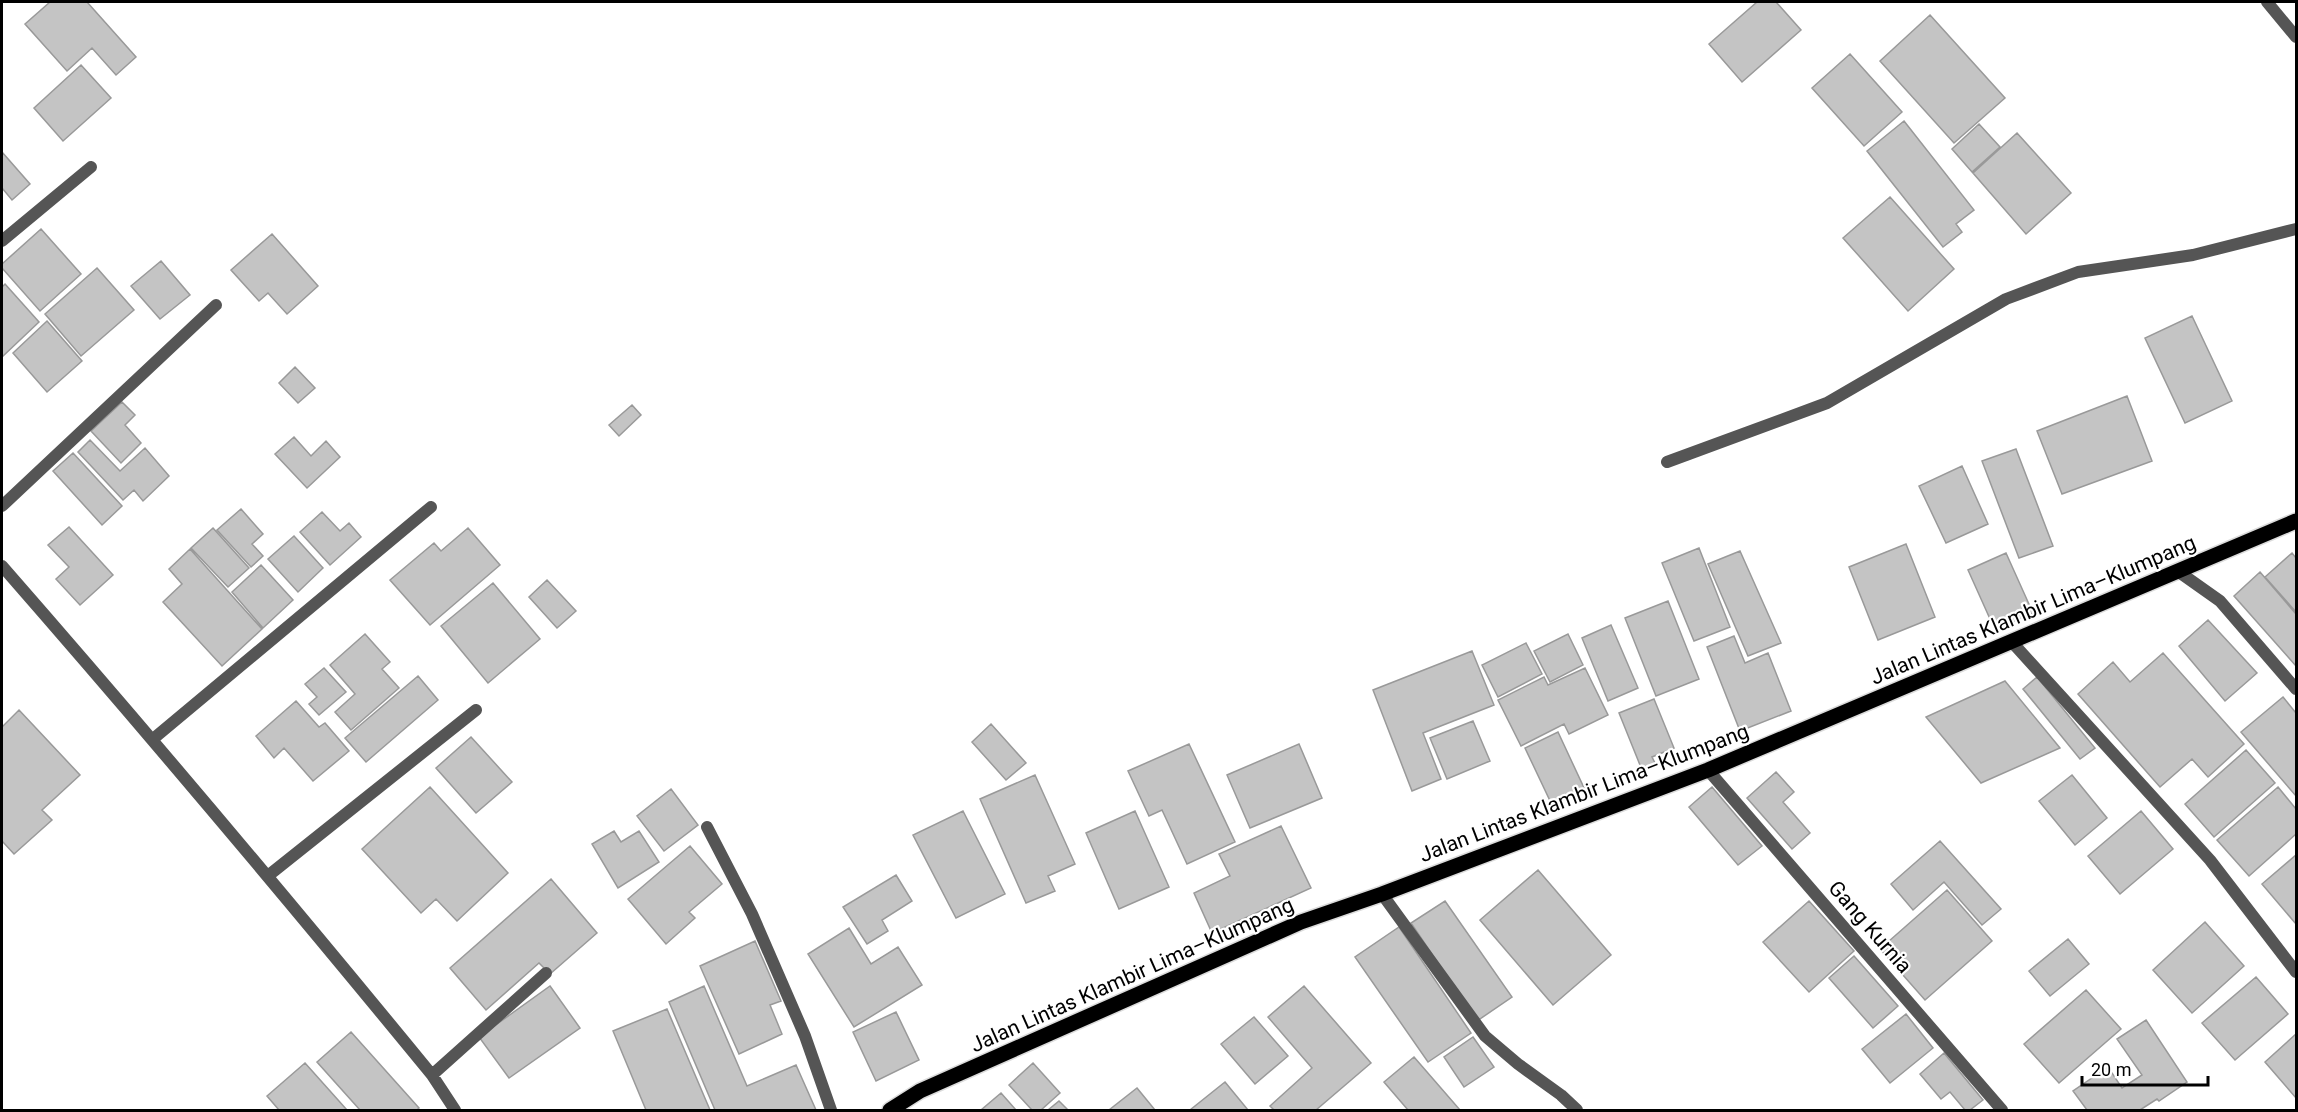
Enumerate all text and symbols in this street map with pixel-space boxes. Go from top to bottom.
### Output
street label: Jalan Lintas Klambir Lima–Klumpang [1867,530,2199,690]
street label: Jalan Lintas Klambir Lima–Klumpang [1416,719,1752,867]
street label: Gang Kurnia [1824,876,1916,978]
street label: Jalan Lintas Klambir Lima–Klumpang [967,893,1297,1057]
scale bar [2082,1049,2208,1087]
text: 20 m [2091,1059,2131,1080]

